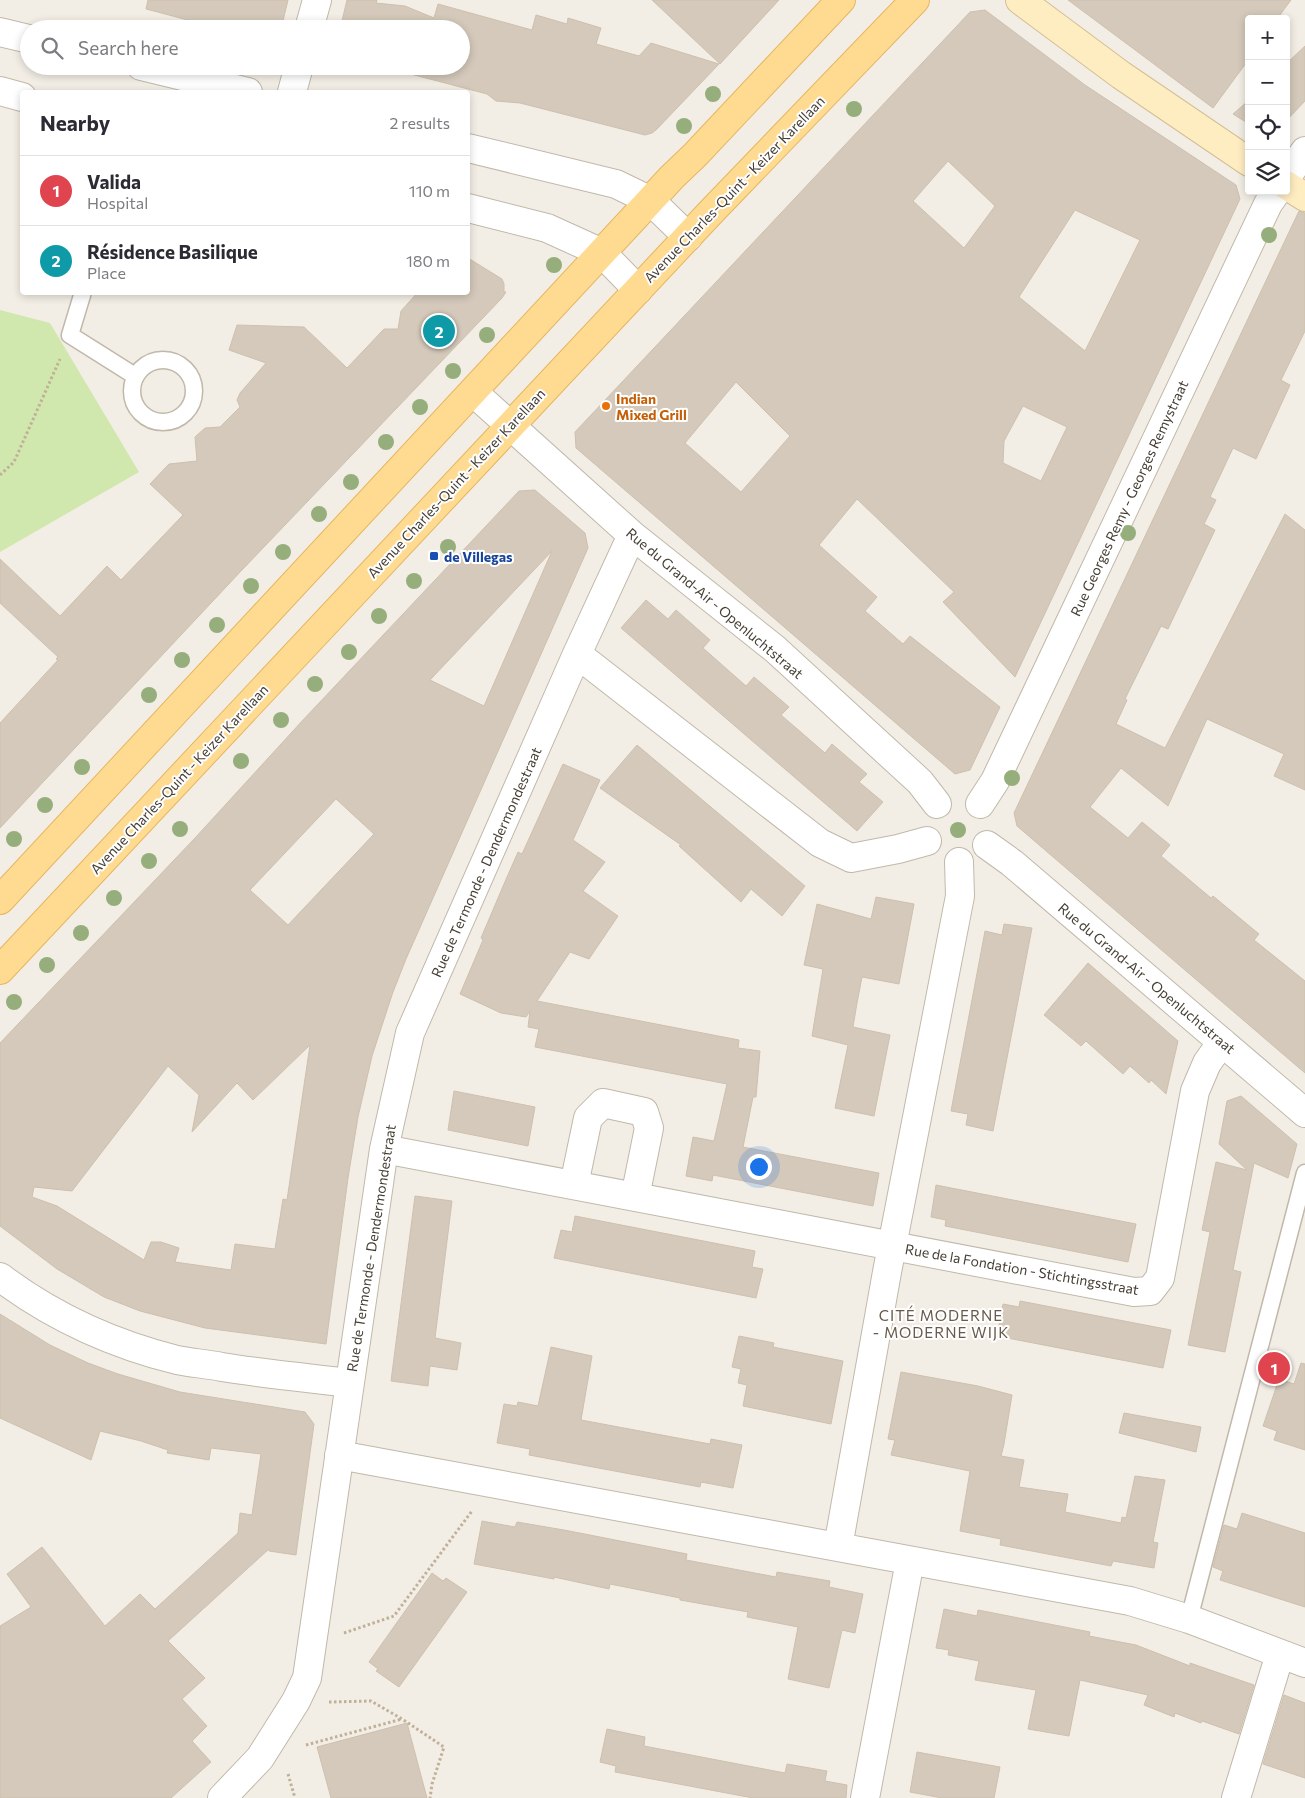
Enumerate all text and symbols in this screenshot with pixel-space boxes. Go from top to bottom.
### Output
map controls [1245,15,1290,195]
button: + [1245,15,1290,60]
search box [20,20,470,75]
icon: search [38,34,66,62]
text: Search here [78,36,178,59]
button: − [1245,60,1290,105]
street label: Avenue Charles-Quint - Keizer Karellaan [640,92,828,286]
button: locate [1245,105,1290,150]
text: Nearby [40,110,110,135]
text: 2 results [389,113,450,132]
button: layers [1245,150,1290,195]
text: Valida [87,170,141,193]
text: 1 [52,181,60,200]
text: 110 m [409,181,450,200]
text: Hospital [87,193,148,212]
text: Résidence Basilique [87,240,258,263]
text: 2 [51,251,61,270]
text: 180 m [406,251,450,270]
text: Place [87,263,126,282]
pin: 2 [423,312,455,350]
street label: Rue Georges Remy - Georges Remystraat [1067,377,1191,619]
street label: Avenue Charles-Quint - Keizer Karellaan [364,385,548,581]
place label: Indian Mixed Grill [616,390,687,423]
marker: Indian Mixed Grill [600,400,612,412]
street label: Rue du Grand-Air - Openluchtstraat [623,524,807,682]
place label: de Villegas [444,548,513,565]
marker: de Villegas [428,550,440,562]
street label: Avenue Charles-Quint - Keizer Karellaan [87,681,271,877]
street label: Rue de Termonde - Dendermondestraat [427,744,545,980]
street label: Rue du Grand-Air - Openluchtstraat [1055,899,1239,1057]
street label: Rue de Termonde - Dendermondestraat [343,1123,399,1373]
your location [746,1154,772,1180]
street label: Rue de la Fondation - Stichtingsstraat [904,1240,1140,1298]
district label: CITÉ MODERNE - MODERNE WIJK [873,1305,1009,1341]
pin: 1 [1258,1349,1290,1387]

